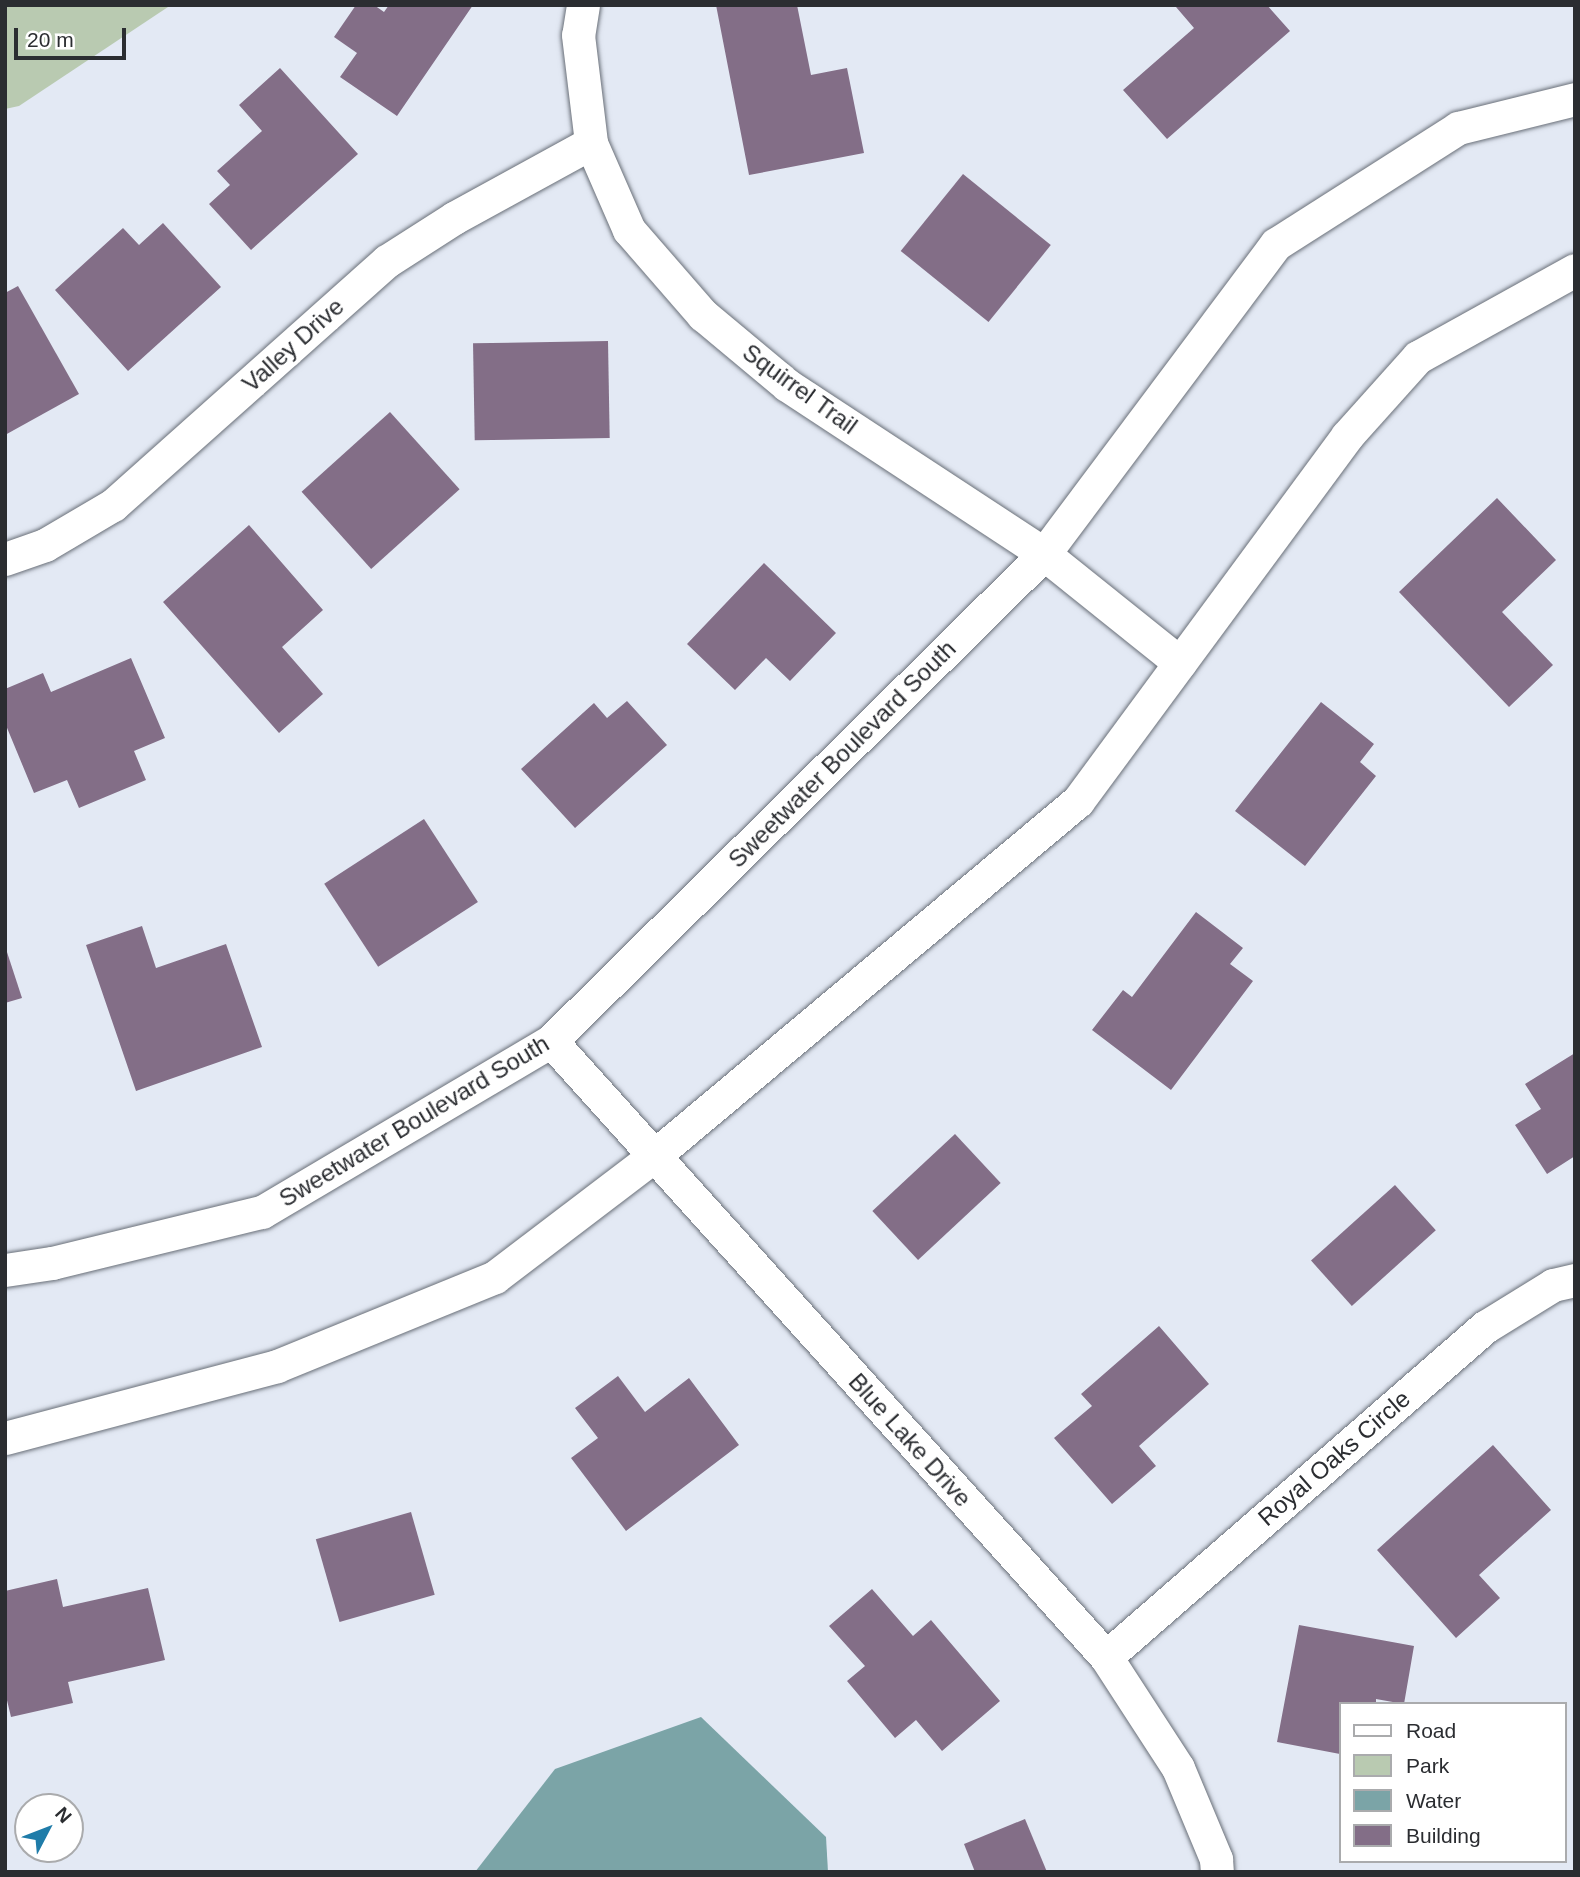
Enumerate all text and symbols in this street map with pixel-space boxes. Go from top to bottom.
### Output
scale bar [18,14,130,58]
text: 20 m [27,28,74,51]
street label: Valley Drive [236,292,350,398]
street label: Squirrel Trail [737,338,863,440]
street label: Sweetwater Boulevard South [722,634,962,874]
street label: Sweetwater Boulevard South [274,1029,554,1213]
street label: Blue Lake Drive [843,1367,977,1513]
street label: Royal Oaks Circle [1252,1384,1416,1532]
legend [1338,1702,1566,1863]
text: Road [1406,1719,1456,1742]
text: Park [1406,1754,1449,1777]
text: Water [1406,1789,1461,1812]
north arrow [14,1793,84,1863]
text: N [51,1803,76,1827]
text: Building [1406,1824,1481,1847]

